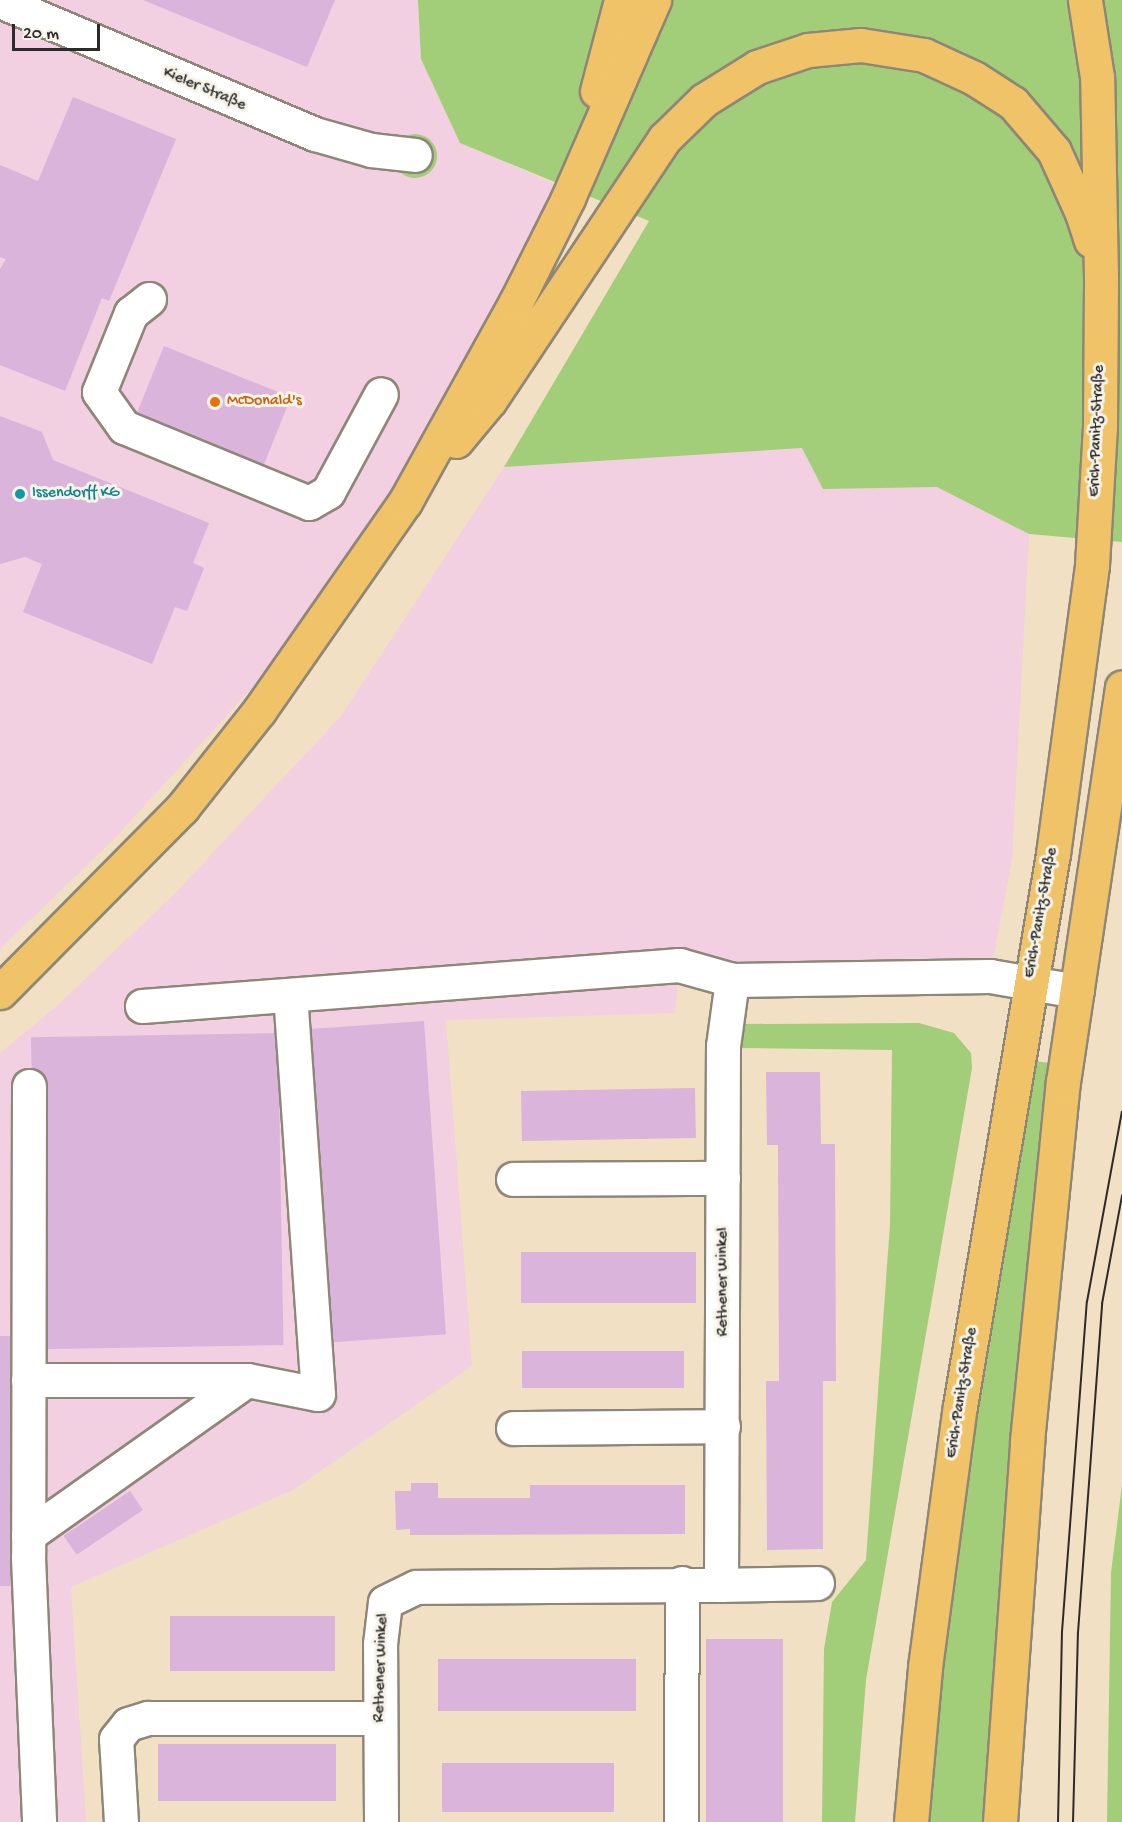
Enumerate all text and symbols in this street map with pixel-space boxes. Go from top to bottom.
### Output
scale bar [15,12,104,50]
text: 20 m [23,24,59,45]
street label: Kieler Straße [160,64,248,116]
street label: Erich-Panitz-Straße [1086,365,1110,497]
place label: McDonald's [227,392,302,412]
marker: McDonald's [208,395,222,409]
place label: Issendorff KG [32,484,119,504]
marker: Issendorff KG [13,487,27,501]
street label: Erich-Panitz-Straße [1021,846,1063,980]
street label: Rethener Winkel [714,1228,734,1336]
street label: Erich-Panitz-Straße [943,1326,983,1460]
street label: Rethener Winkel [371,1613,393,1723]

